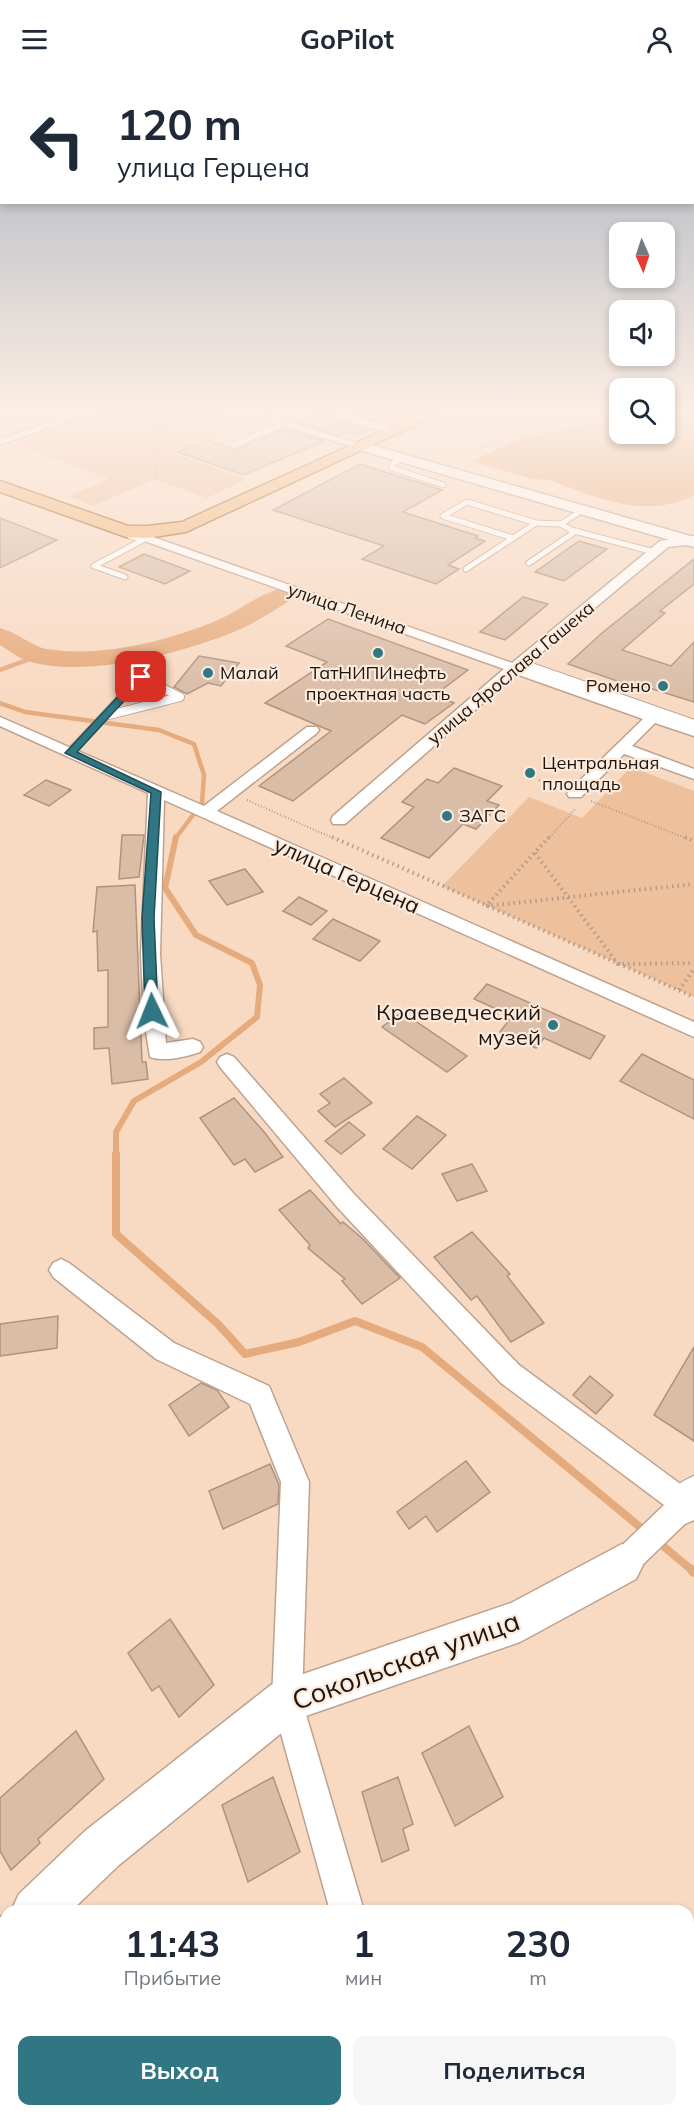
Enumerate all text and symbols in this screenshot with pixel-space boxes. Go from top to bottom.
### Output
text: GoPilot [300,22,394,56]
icon: menu [18,23,51,56]
icon: person [643,23,676,56]
text: 120 m [117,98,242,151]
icon: left [18,102,96,180]
text: улица Герцена [117,150,310,184]
north arrow [609,222,675,288]
map controls [609,222,675,444]
button: sound [609,300,675,366]
button: search [609,378,675,444]
street label: улица Ленина [285,577,410,640]
street label: улица Ярослава Гашека [422,596,599,749]
marker: ТатНИПИнефть проектная часть [371,646,385,660]
pin [115,651,166,702]
icon: arrive [124,660,157,693]
place label: Малай [220,661,279,684]
place label: ТатНИПИнефть проектная часть [306,661,450,705]
marker: Малай [201,666,215,680]
place label: Ромено [586,674,651,697]
marker: Ромено [656,679,670,693]
place label: Центральная площадь [542,751,659,795]
marker: Центральная площадь [523,766,537,780]
place label: ЗАГС [459,804,506,827]
marker: ЗАГС [440,809,454,823]
street label: улица Герцена [269,830,425,920]
position arrow [120,979,184,1043]
place label: Краеведческий музей [376,998,541,1051]
marker: Краеведческий музей [546,1018,560,1032]
street label: Сокольская улица [287,1603,524,1717]
text: 11:43 [125,1921,220,1966]
text: 1 [353,1921,374,1966]
text: 230 [506,1921,571,1966]
text: Прибытие [123,1965,221,1990]
text: мин [345,1965,382,1990]
text: m [529,1965,547,1990]
button: Выход [18,2036,341,2105]
button: Поделиться [353,2036,676,2105]

